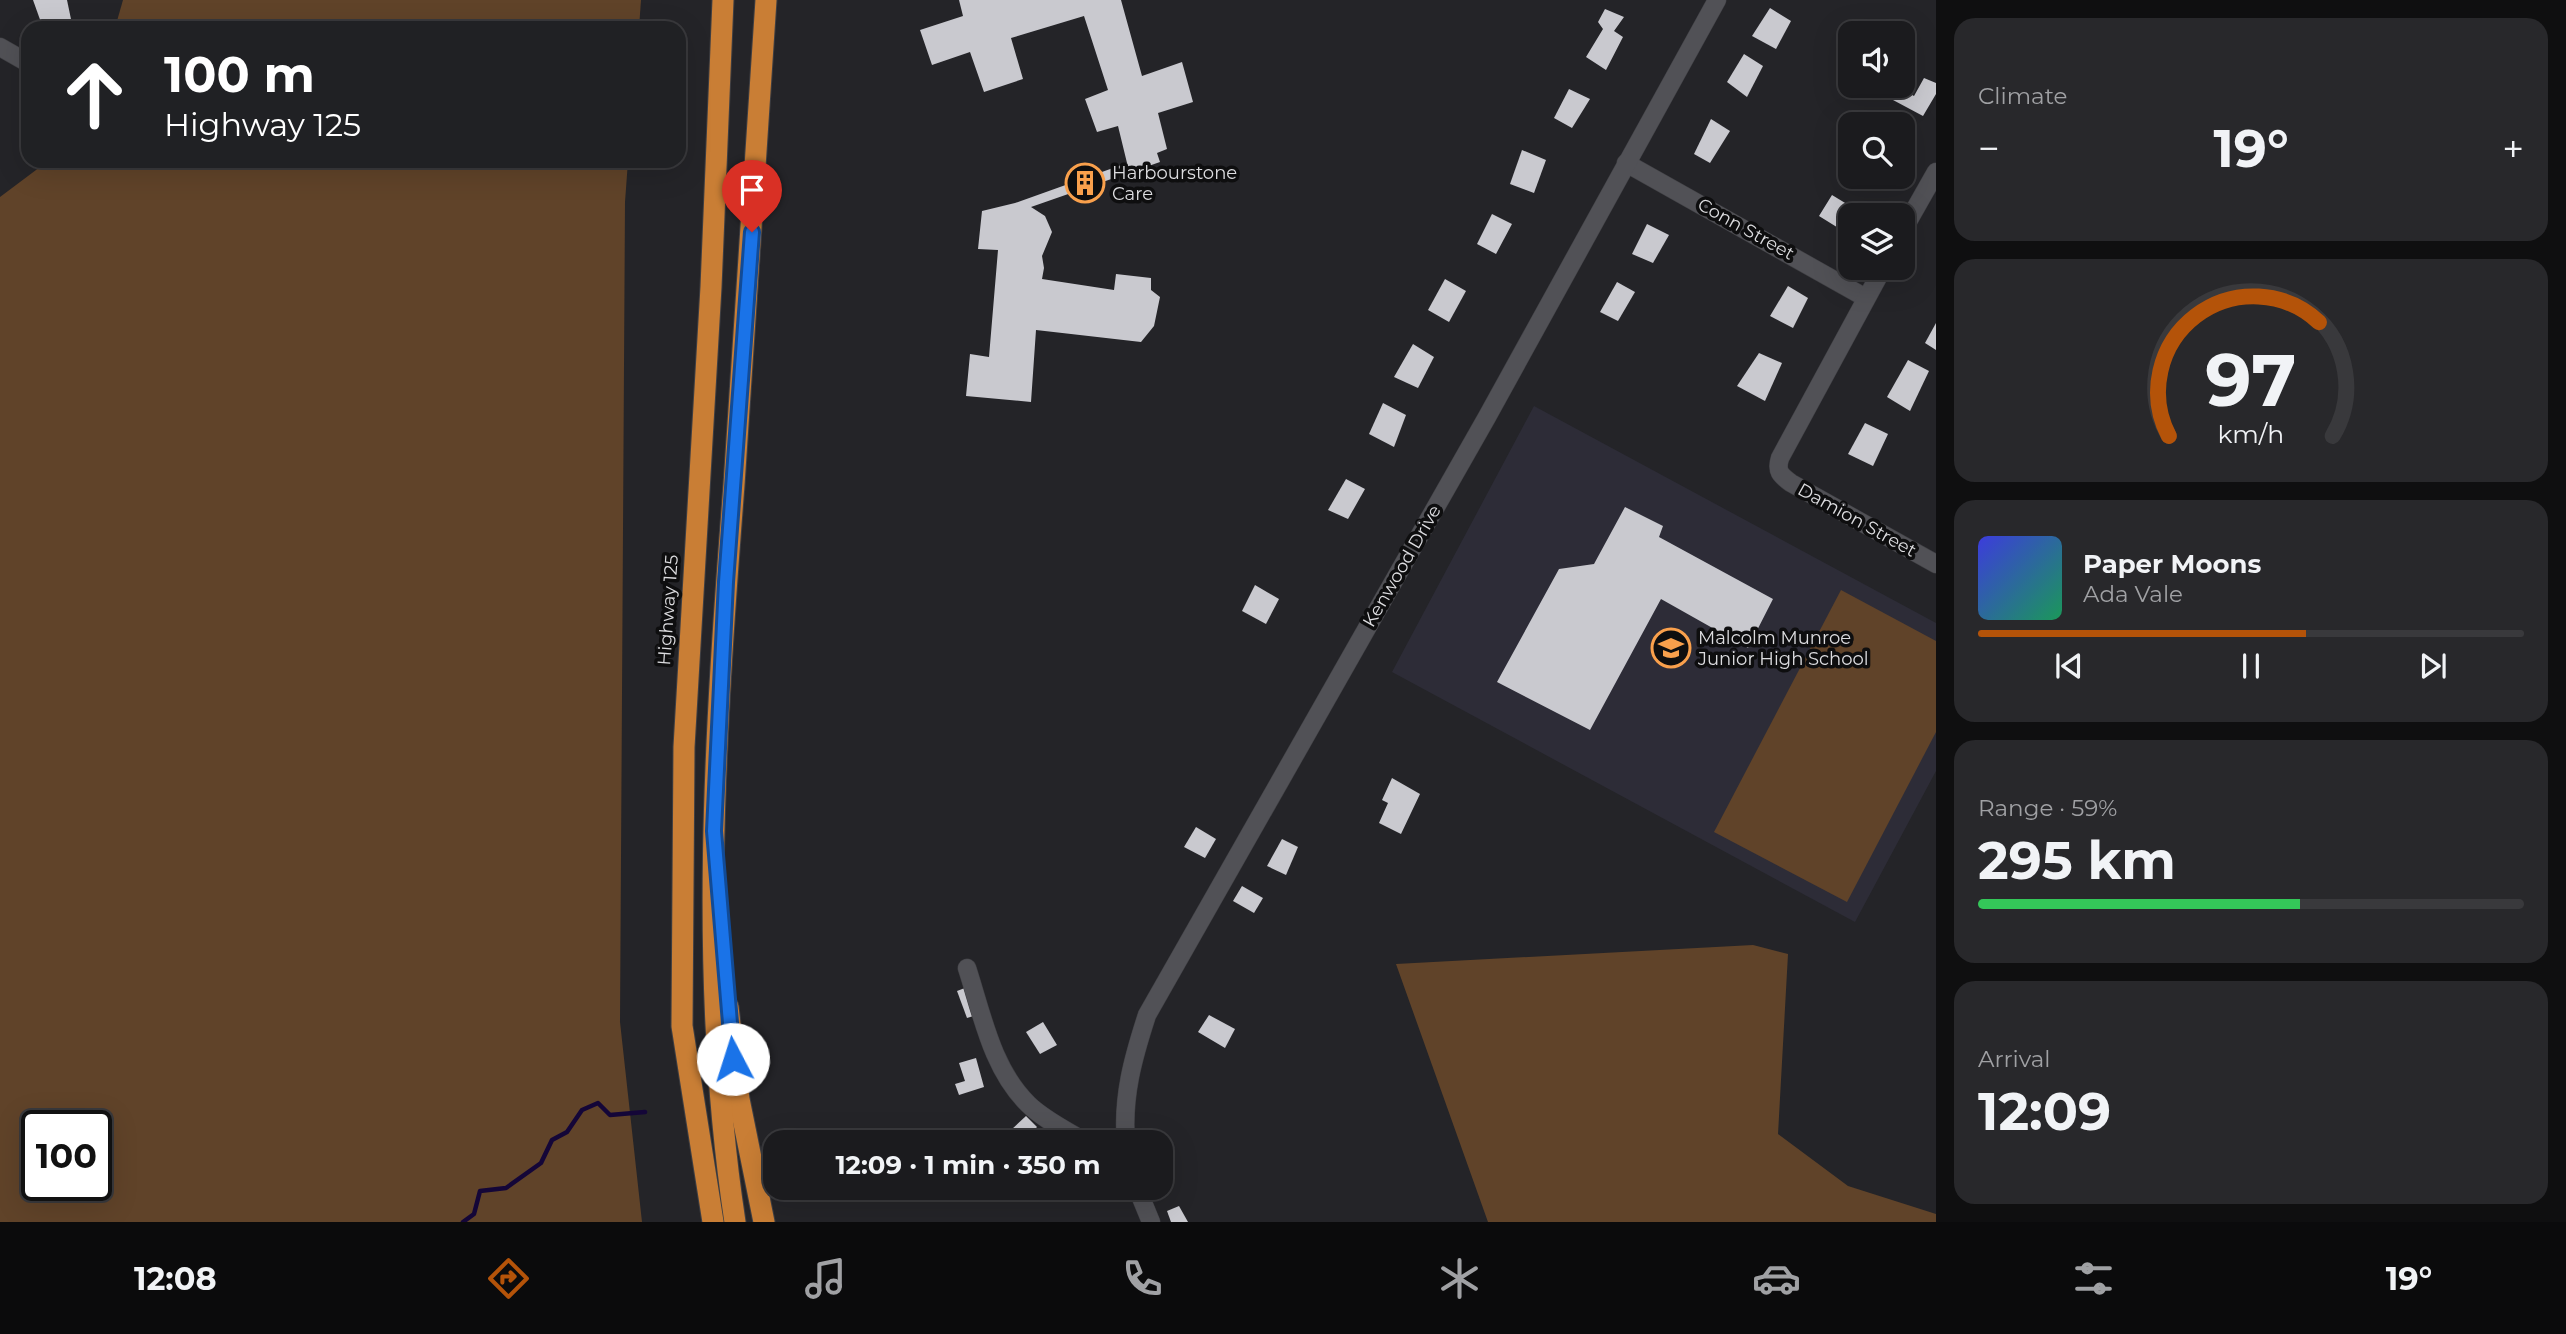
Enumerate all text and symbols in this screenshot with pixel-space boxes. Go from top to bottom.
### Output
map controls [1838,21,1915,280]
button: sound [1838,21,1915,98]
text: 100 m [164,45,315,104]
icon: ahead [49,49,140,140]
text: Climate [1978,82,2067,110]
text: Highway 125 [164,105,361,144]
button: search [1838,112,1915,189]
text: 19° [2213,117,2289,180]
text: − [1978,125,2000,172]
text: + [2502,125,2524,172]
pin [722,160,782,232]
building icon: Harbourstone Care [1064,162,1106,204]
place label: Harbourstone Care [1112,162,1237,205]
icon: arrive [733,171,771,209]
street label: Conn Street [1694,193,1798,265]
button: layers [1838,203,1915,280]
text: 97 [2205,337,2297,425]
text: km/h [2218,419,2284,449]
street label: Damion Street [1794,478,1920,562]
street label: Kenwood Drive [1358,501,1446,631]
text: Paper Moons [2083,548,2261,580]
street label: Highway 125 [653,554,683,666]
text: Ada Vale [2083,580,2183,608]
school or university icon: Malcolm Munroe Junior High School [1650,627,1692,669]
place label: Malcolm Munroe Junior High School [1697,627,1869,670]
icon: previous [2050,647,2088,685]
icon: pause [2232,647,2270,685]
icon: next [2414,647,2452,685]
text: Range · 59% [1978,794,2117,822]
text: 295 km [1978,829,2176,892]
position arrow [696,1022,770,1096]
text: Arrival [1978,1045,2051,1073]
text: 12:09 [1978,1080,2111,1143]
speed limit sign: 100 [21,1110,112,1201]
text: 12:09 · 1 min · 350 m [835,1149,1101,1181]
icon: directions [484,1254,533,1303]
icon: music [801,1254,850,1303]
icon: phone [1118,1254,1167,1303]
icon: climate [1435,1254,1484,1303]
icon: car [1752,1254,1801,1303]
icon: filters [2069,1254,2118,1303]
text: 12:08 [134,1259,217,1298]
text: 19° [2386,1259,2432,1298]

